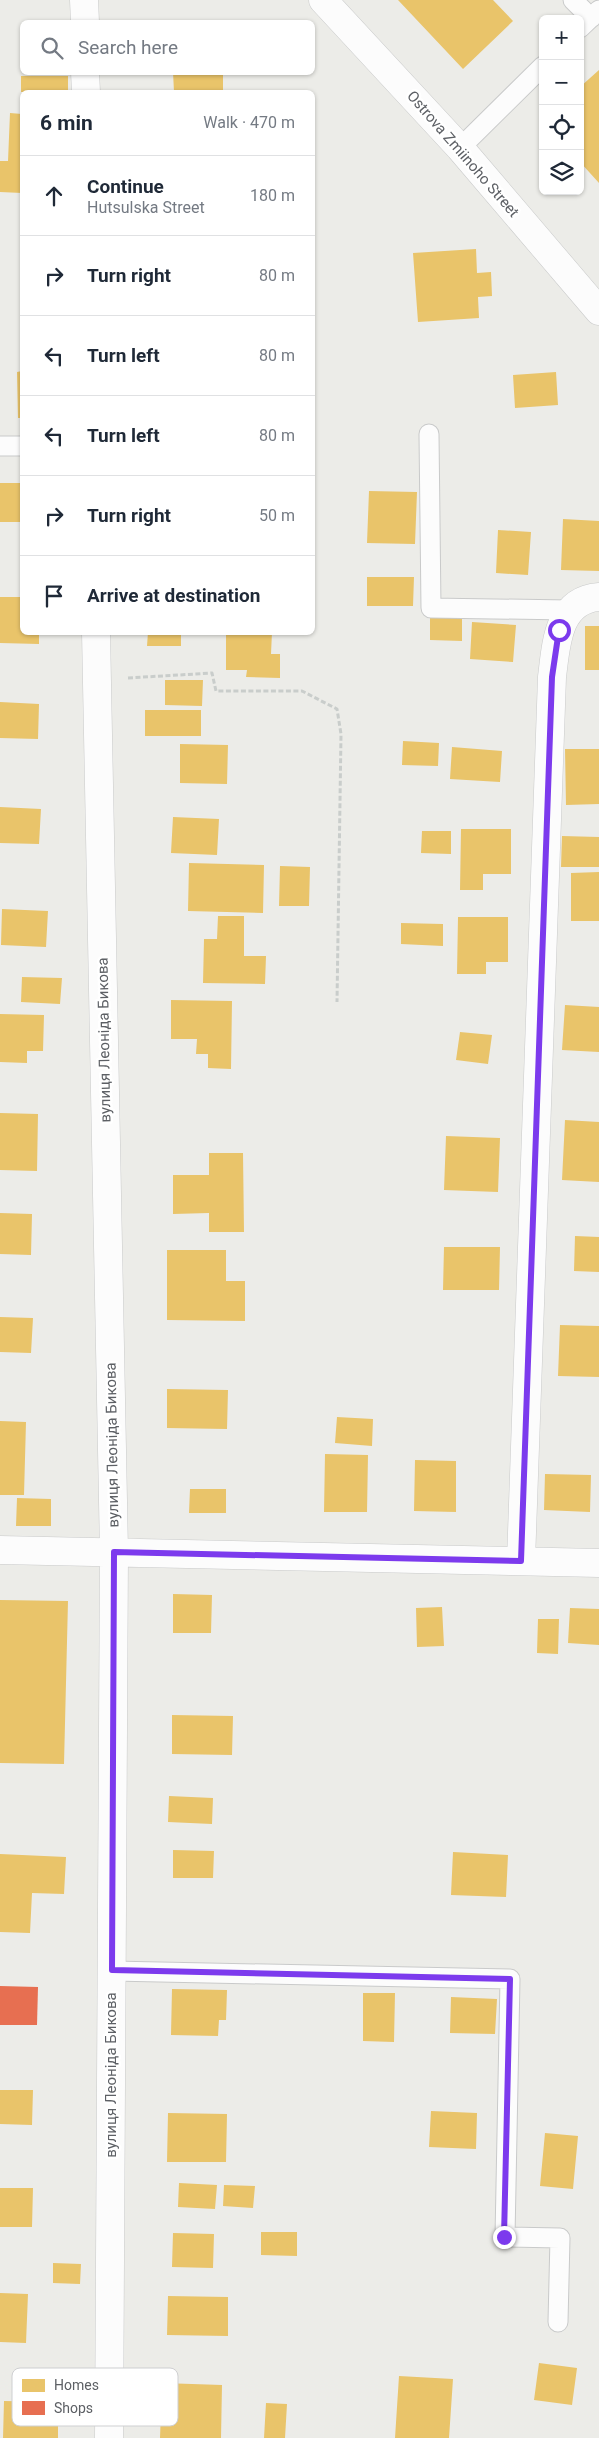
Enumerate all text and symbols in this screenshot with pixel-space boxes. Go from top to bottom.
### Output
map controls [539,15,584,195]
button: + [539,15,584,60]
search box [20,20,315,75]
icon: search [38,34,66,62]
text: Search here [78,36,178,59]
button: − [539,60,584,105]
street label: Ostrova Zmiinoho Street [403,87,523,221]
button: locate [539,105,584,150]
text: 6 min [40,111,93,135]
text: Walk · 470 m [203,113,295,132]
button: layers [539,150,584,195]
text: Continue [87,175,164,198]
icon: ahead [40,182,68,210]
text: 180 m [250,186,295,205]
text: Hutsulska Street [87,198,205,217]
icon: right [40,262,68,290]
text: Turn right [87,264,171,287]
text: 80 m [259,266,295,285]
icon: left [40,342,68,370]
text: Turn left [87,344,160,367]
text: 80 m [259,346,295,365]
icon: left [40,422,68,450]
text: Turn left [87,424,160,447]
text: 80 m [259,426,295,445]
icon: right [40,502,68,530]
text: Turn right [87,504,171,527]
text: 50 m [259,506,295,525]
icon: arrive [40,582,68,610]
text: Arrive at destination [87,584,260,607]
route start [548,619,571,642]
street label: вулиця Леоніда Бикова [94,957,114,1123]
street label: вулиця Леоніда Бикова [102,1362,122,1528]
street label: вулиця Леоніда Бикова [102,1992,120,2158]
route end [493,2226,516,2249]
legend [12,2368,178,2426]
text: Homes [54,2377,99,2393]
text: Shops [54,2400,93,2416]

